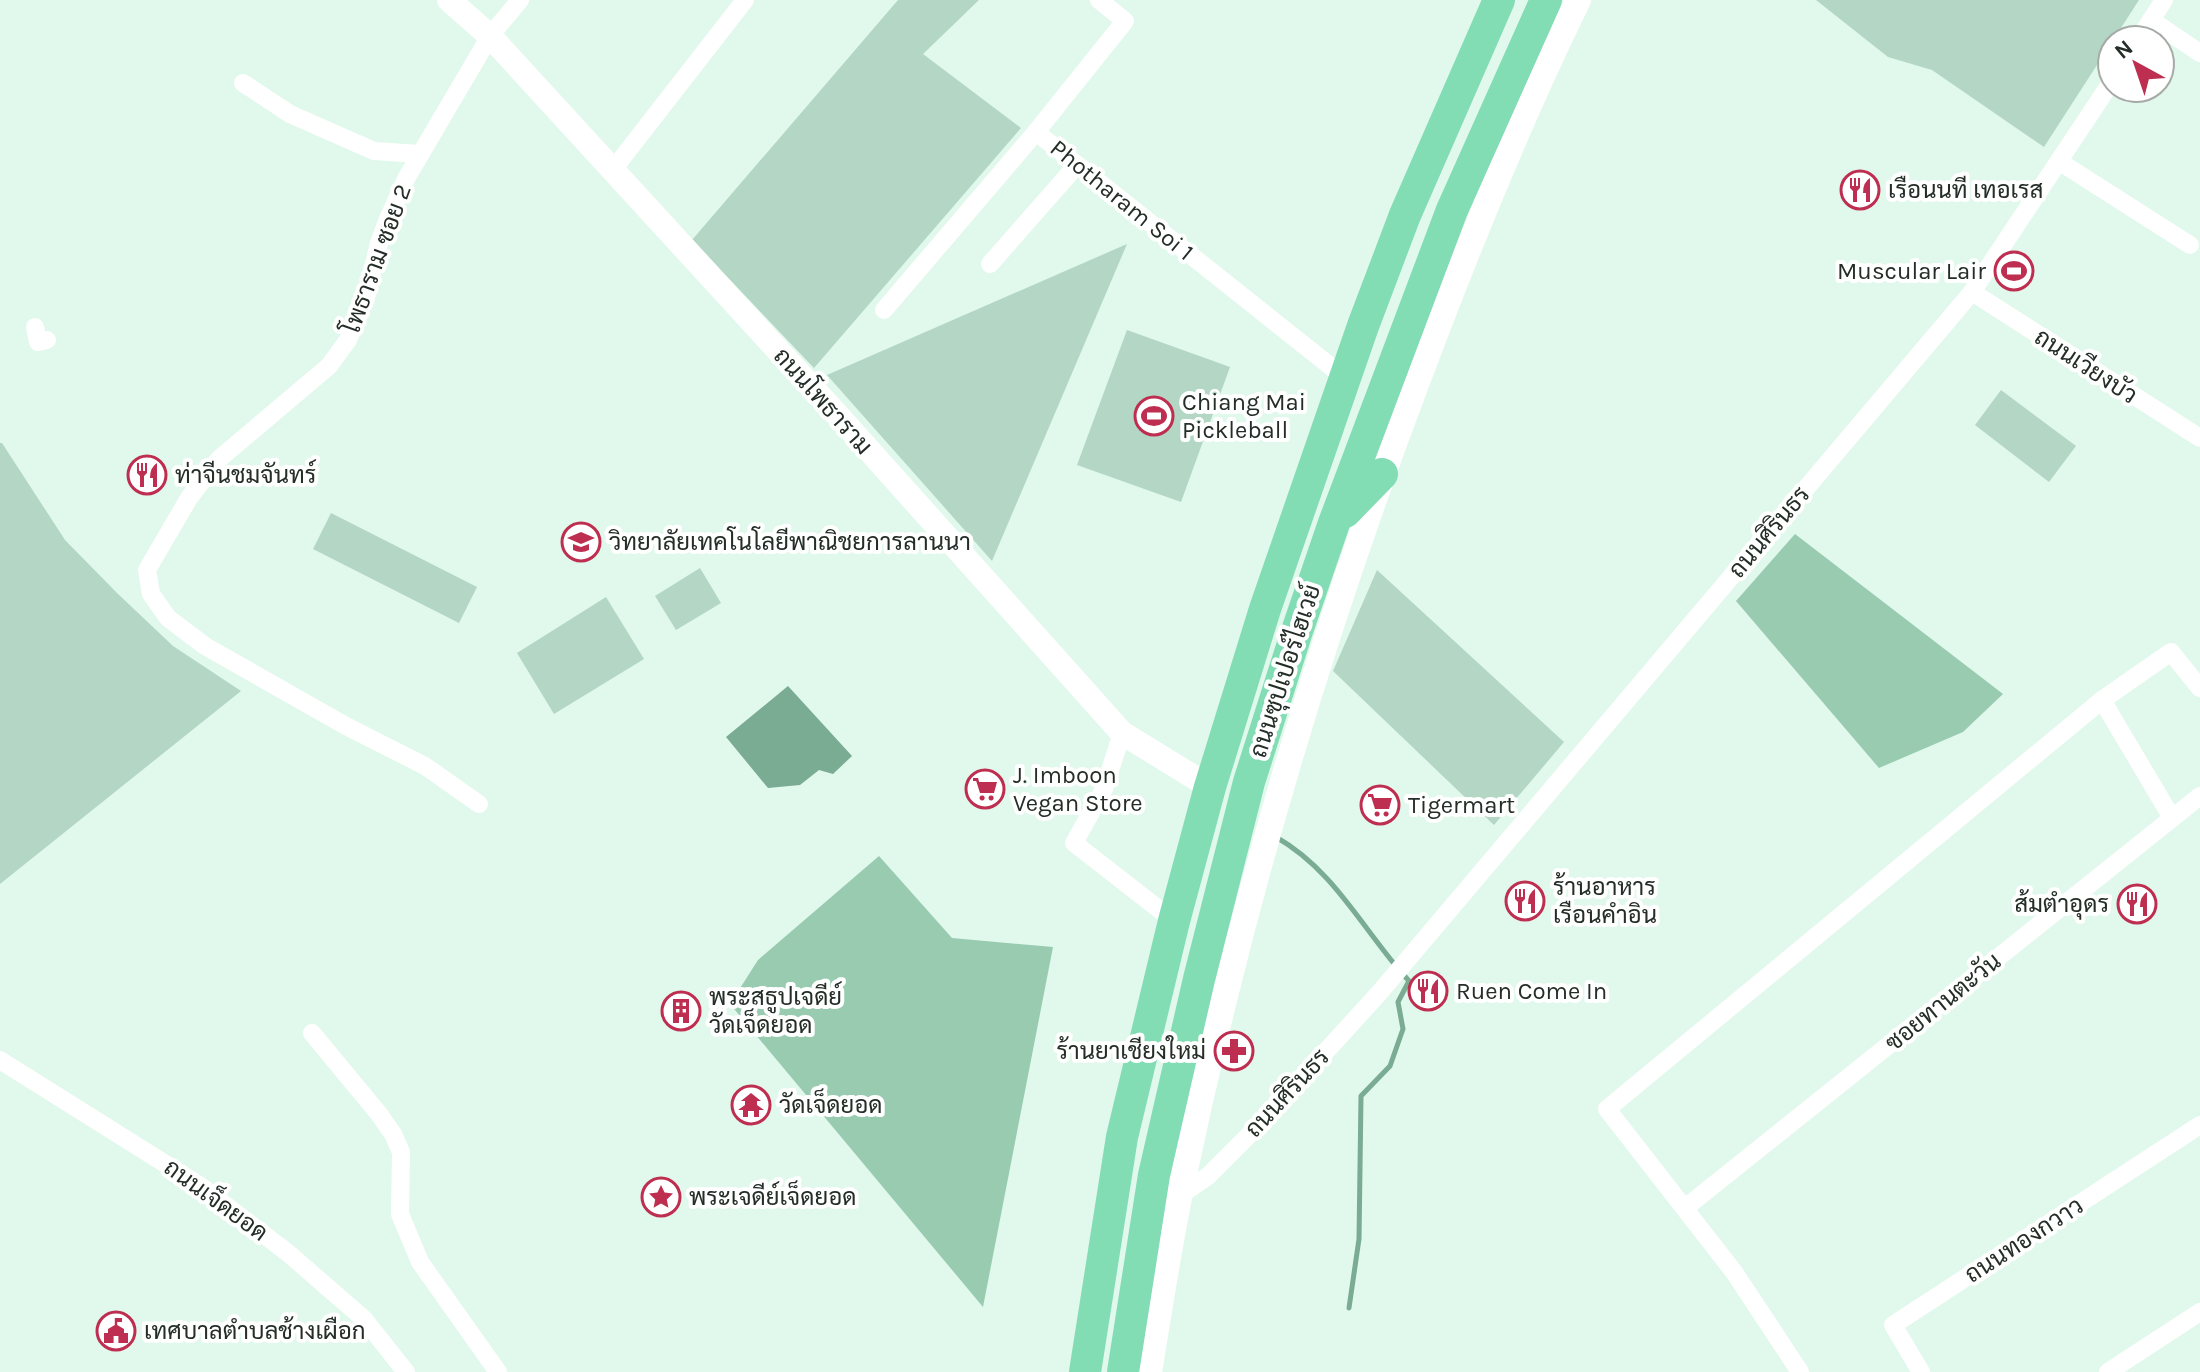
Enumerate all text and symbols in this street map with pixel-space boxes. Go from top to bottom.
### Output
north arrow [2096,24,2176,104]
text: N [2109,34,2138,64]
street label: Photharam Soi 1 [1045,134,1199,266]
restaurant icon: เรือนนที เทอเรส [1839,169,1881,211]
place label: เรือนนที เทอเรส [1888,175,2043,204]
street label: โพธาราม ซอย 2 [334,180,417,339]
sports icon: Muscular Lair [1993,250,2035,292]
place label: Muscular Lair [1837,257,1986,285]
street label: ถนนเวียงบัว [2029,322,2143,410]
street label: ถนนโพธาราม [768,341,880,460]
place label: Chiang Mai Pickleball [1182,388,1306,444]
sports icon: Chiang Mai Pickleball [1133,395,1175,437]
restaurant icon: ท่าจีนชมจันทร์ [126,454,168,496]
place label: ท่าจีนชมจันทร์ [175,459,316,489]
street label: ถนนศิรินธร [1723,481,1815,583]
school or university icon: วิทยาลัยเทคโนโลยีพาณิชยการลานนา [560,521,602,563]
place label: วิทยาลัยเทคโนโลยีพาณิชยการลานนา [608,526,971,556]
street label: ถนนซุปเปอร์ไฮเวย์ [1242,580,1328,762]
place label: J. Imboon Vegan Store [1013,761,1143,817]
supermarket icon: J. Imboon Vegan Store [964,768,1006,810]
supermarket icon: Tigermart [1359,784,1401,826]
place label: Tigermart [1408,791,1515,819]
place label: ร้านอาหาร เรือนคำอิน [1553,872,1657,929]
restaurant icon: ร้านอาหาร เรือนคำอิน [1504,880,1546,922]
restaurant icon: ส้มตำอุดร [2116,883,2158,925]
place label: ส้มตำอุดร [2014,889,2109,920]
street label: ซอยทานตะวัน [1880,947,2006,1057]
restaurant icon: Ruen Come In [1407,970,1449,1012]
place label: Ruen Come In [1456,977,1607,1005]
place label: พระสธูปเจดีย์ วัดเจ็ดยอด [709,981,842,1039]
building icon: พระสธูปเจดีย์ วัดเจ็ดยอด [660,990,702,1032]
pharmacy icon: ร้านยาเชียงใหม่ [1213,1030,1255,1072]
place label: ร้านยาเชียงใหม่ [1056,1035,1206,1065]
street label: ถนนศิรินธร [1239,1043,1335,1143]
temple icon: วัดเจ็ดยอด [730,1084,772,1126]
place label: วัดเจ็ดยอด [779,1088,883,1119]
street label: ถนนเจ็ดยอด [159,1151,275,1247]
place icon: พระเจดีย์เจ็ดยอด [640,1176,682,1218]
place label: พระเจดีย์เจ็ดยอด [689,1180,856,1211]
street label: ถนนทองกวาว [1960,1191,2088,1289]
public building icon: เทศบาลตำบลช้างเผือก [95,1310,137,1352]
place label: เทศบาลตำบลช้างเผือก [144,1316,366,1345]

